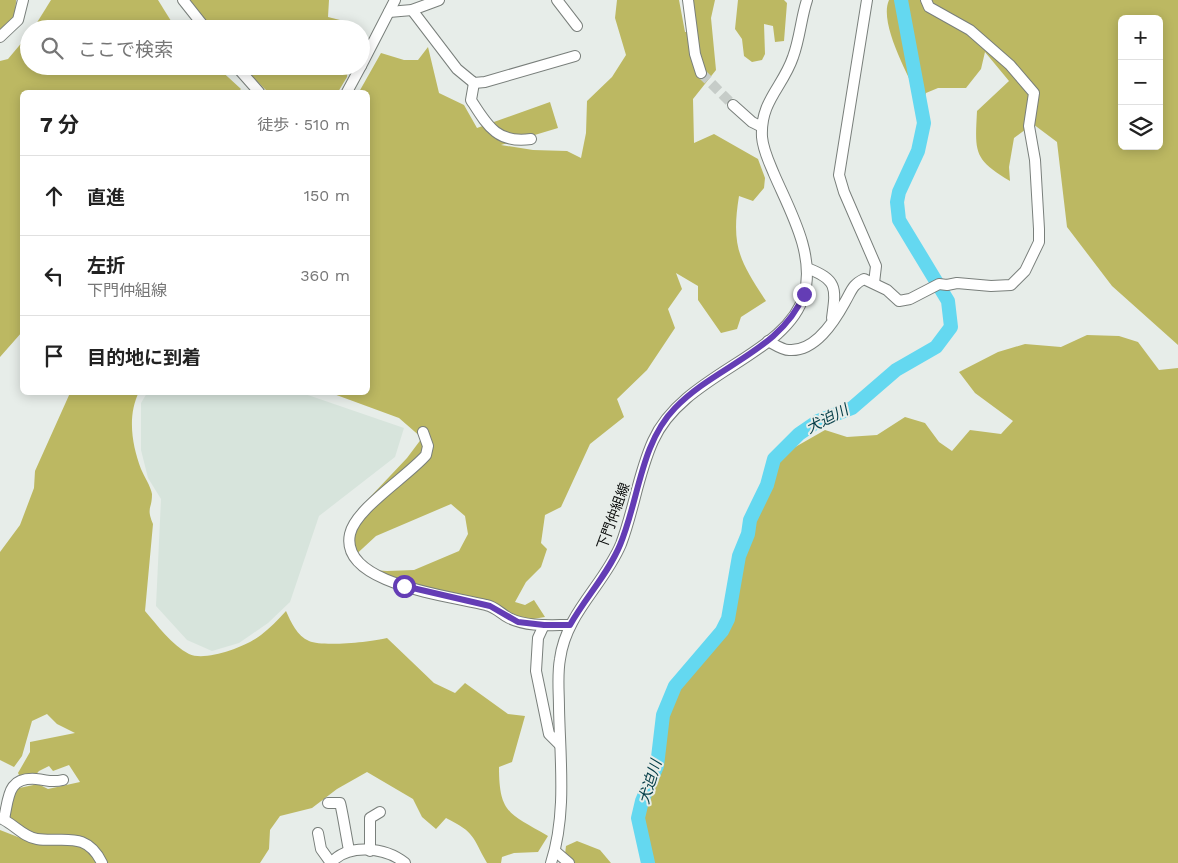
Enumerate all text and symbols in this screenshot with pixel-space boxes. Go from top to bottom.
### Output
map controls [1118,15,1163,150]
button: + [1118,15,1163,60]
search box [20,20,370,75]
icon: search [38,34,66,62]
text: ここで検索 [78,38,173,61]
button: − [1118,60,1163,105]
button: layers [1118,105,1163,150]
text: 7 分 [40,112,79,137]
text: 徒歩 · 510 m [257,115,350,134]
icon: ahead [40,182,68,210]
text: 直進 [87,186,125,209]
text: 150 m [304,186,350,205]
text: 左折 [87,254,125,277]
icon: left [40,262,68,290]
text: 360 m [300,266,350,285]
text: 下門仲組線 [87,281,167,300]
route end [793,283,816,306]
icon: arrive [40,342,68,370]
text: 目的地に到着 [87,346,201,369]
water label: 犬迫川 [803,400,853,437]
street label: 下門仲組線 [594,480,632,552]
route start [393,575,416,598]
water label: 犬迫川 [635,756,666,806]

